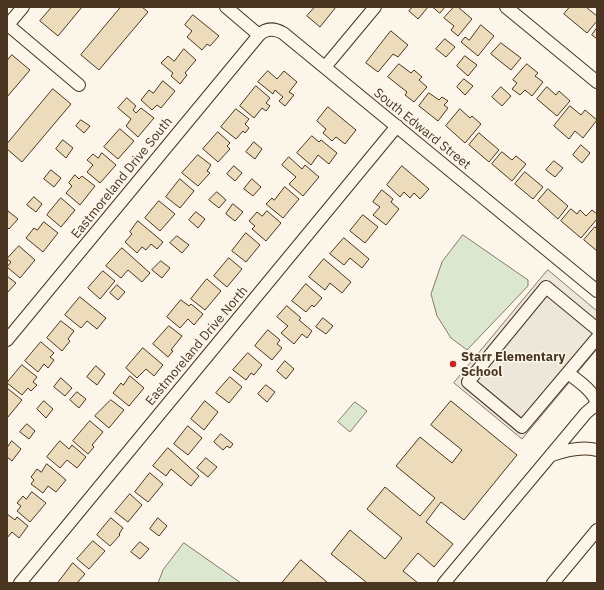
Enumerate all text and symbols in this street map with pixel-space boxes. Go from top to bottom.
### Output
street label: South Edward Street [370,85,474,173]
street label: Eastmoreland Drive South [68,114,176,242]
street label: Eastmoreland Drive North [143,283,251,409]
place label: Starr Elementary School [461,349,565,380]
marker: Starr Elementary School [448,359,458,369]

